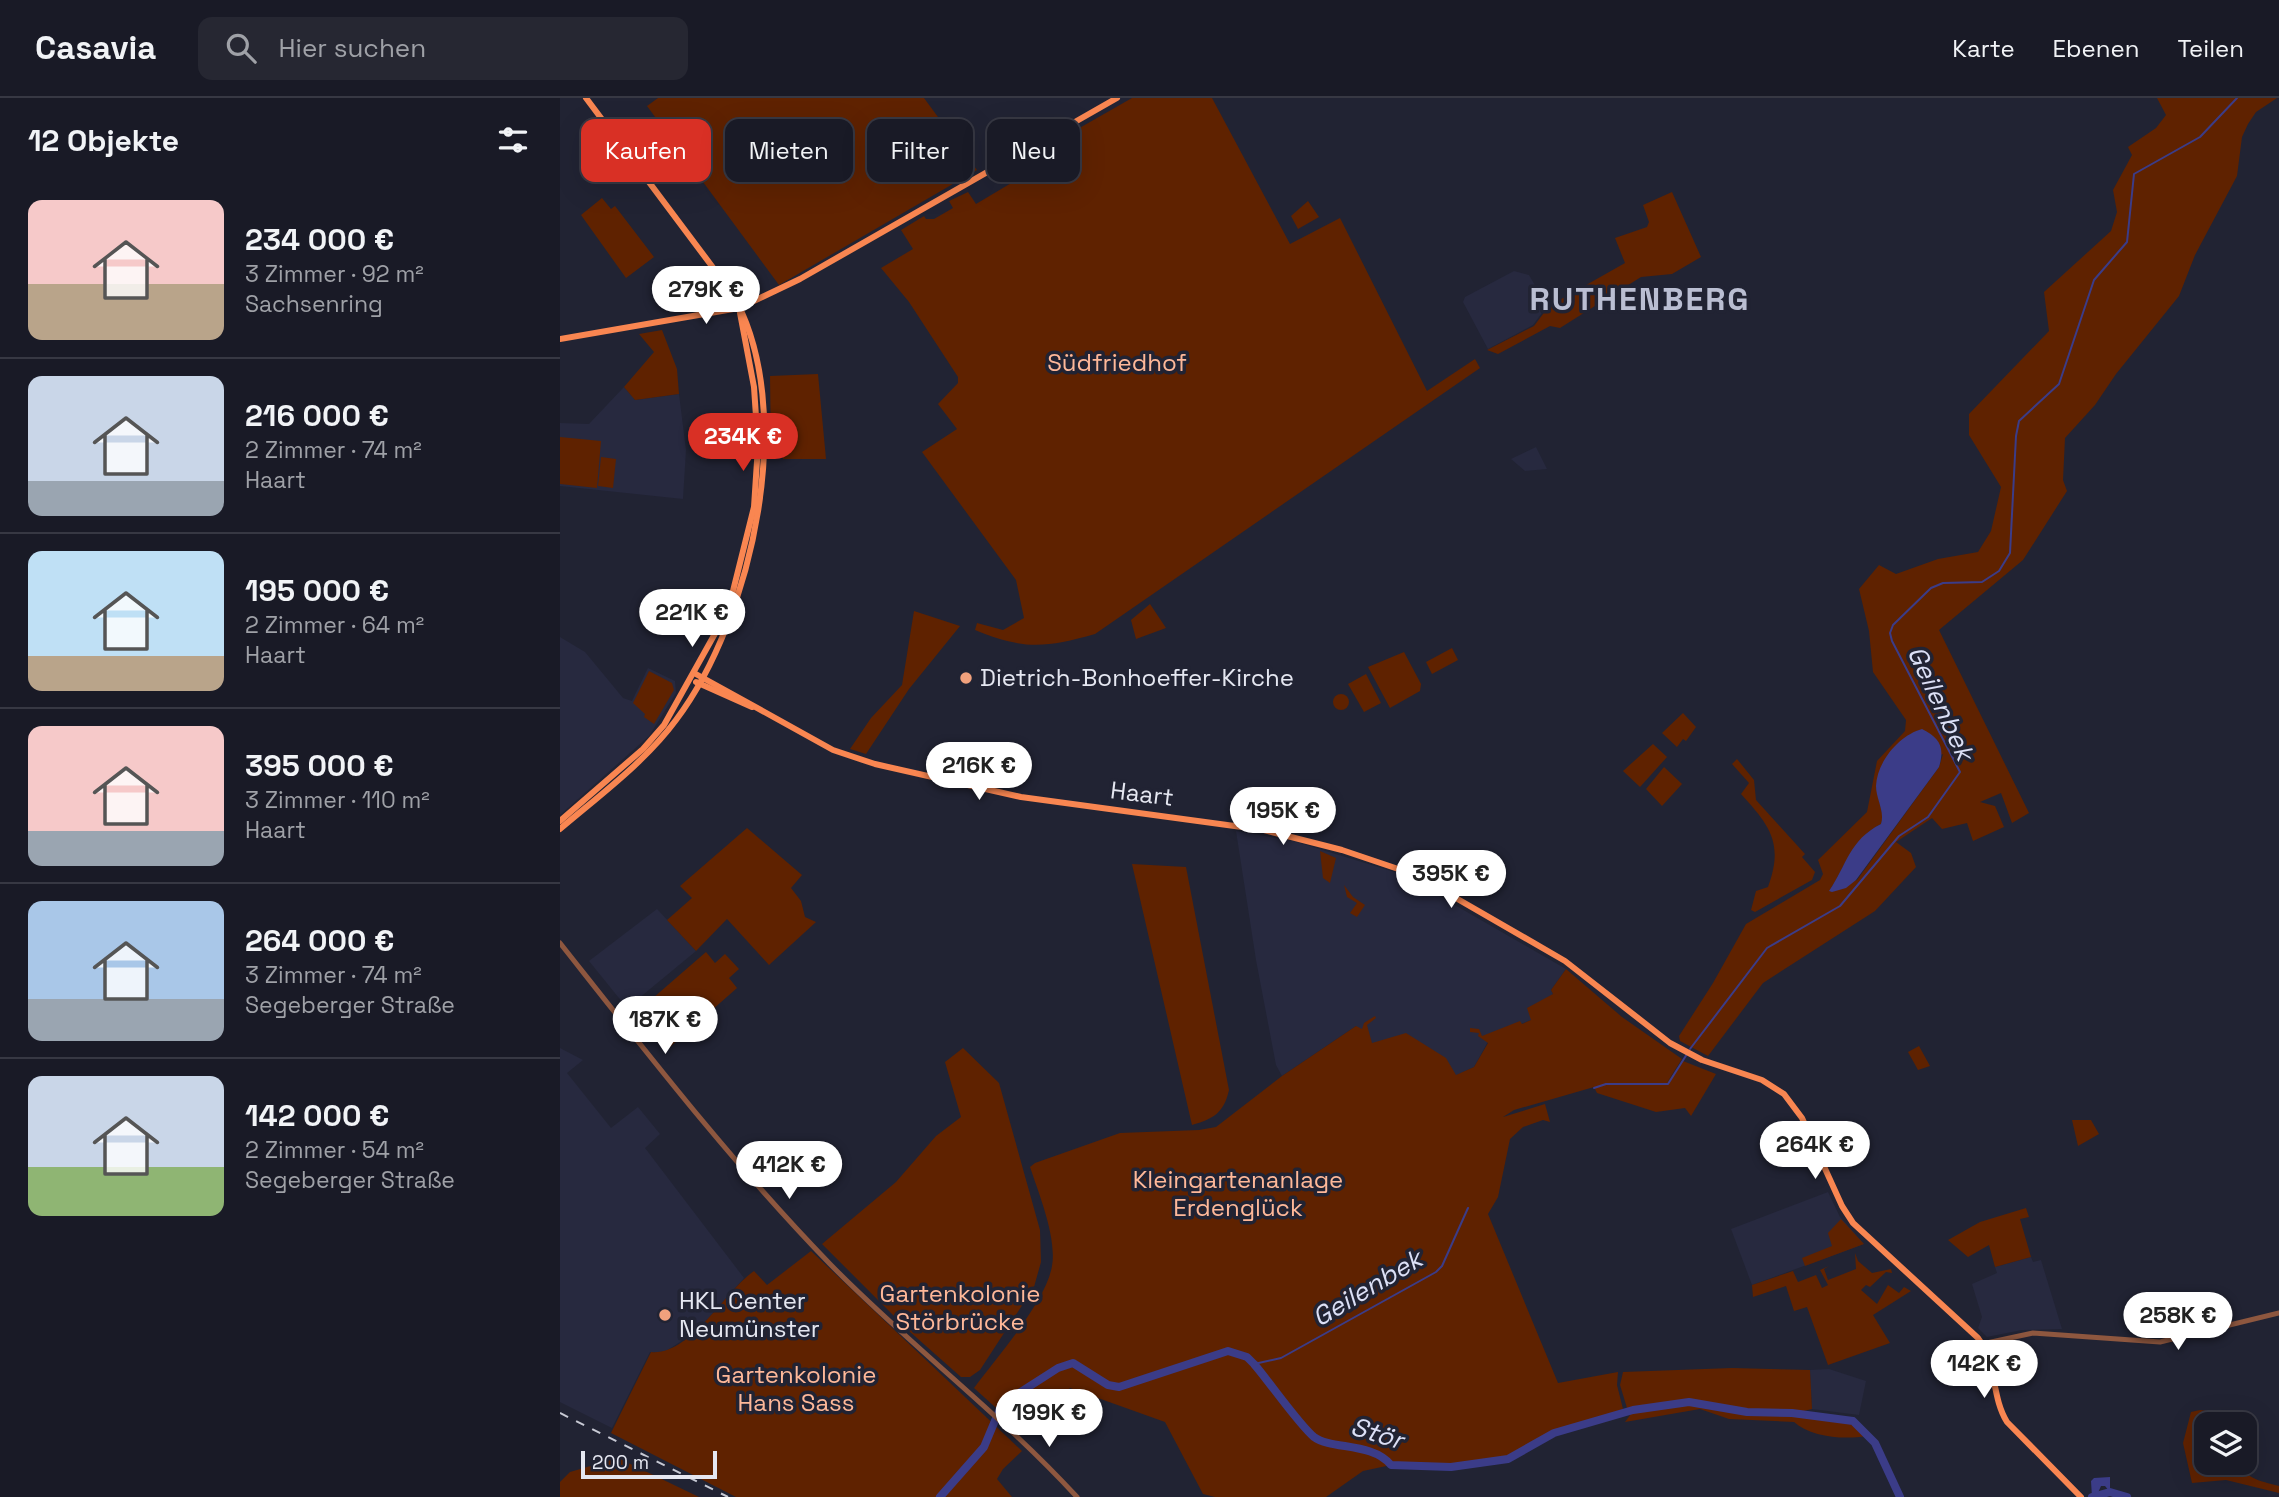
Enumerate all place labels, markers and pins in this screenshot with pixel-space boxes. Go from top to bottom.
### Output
pin: 279K € [649,266,763,326]
pin: 234K € [686,414,800,473]
pin: 221K € [635,589,749,649]
place label: Dietrich-Bonhoeffer-Kirche [980,662,1294,693]
marker: Dietrich-Bonhoeffer-Kirche [958,670,974,686]
pin: 216K € [922,742,1036,802]
pin: 195K € [1226,788,1340,847]
pin: 395K € [1394,850,1508,910]
pin: 187K € [608,996,722,1056]
pin: 264K € [1758,1122,1872,1181]
pin: 412K € [732,1142,846,1201]
place label: HKL Center Neumünster [679,1285,820,1344]
pin: 258K € [2121,1292,2235,1352]
marker: HKL Center Neumünster [657,1307,673,1323]
pin: 142K € [1927,1340,2041,1400]
pin: 199K € [992,1390,1106,1449]

